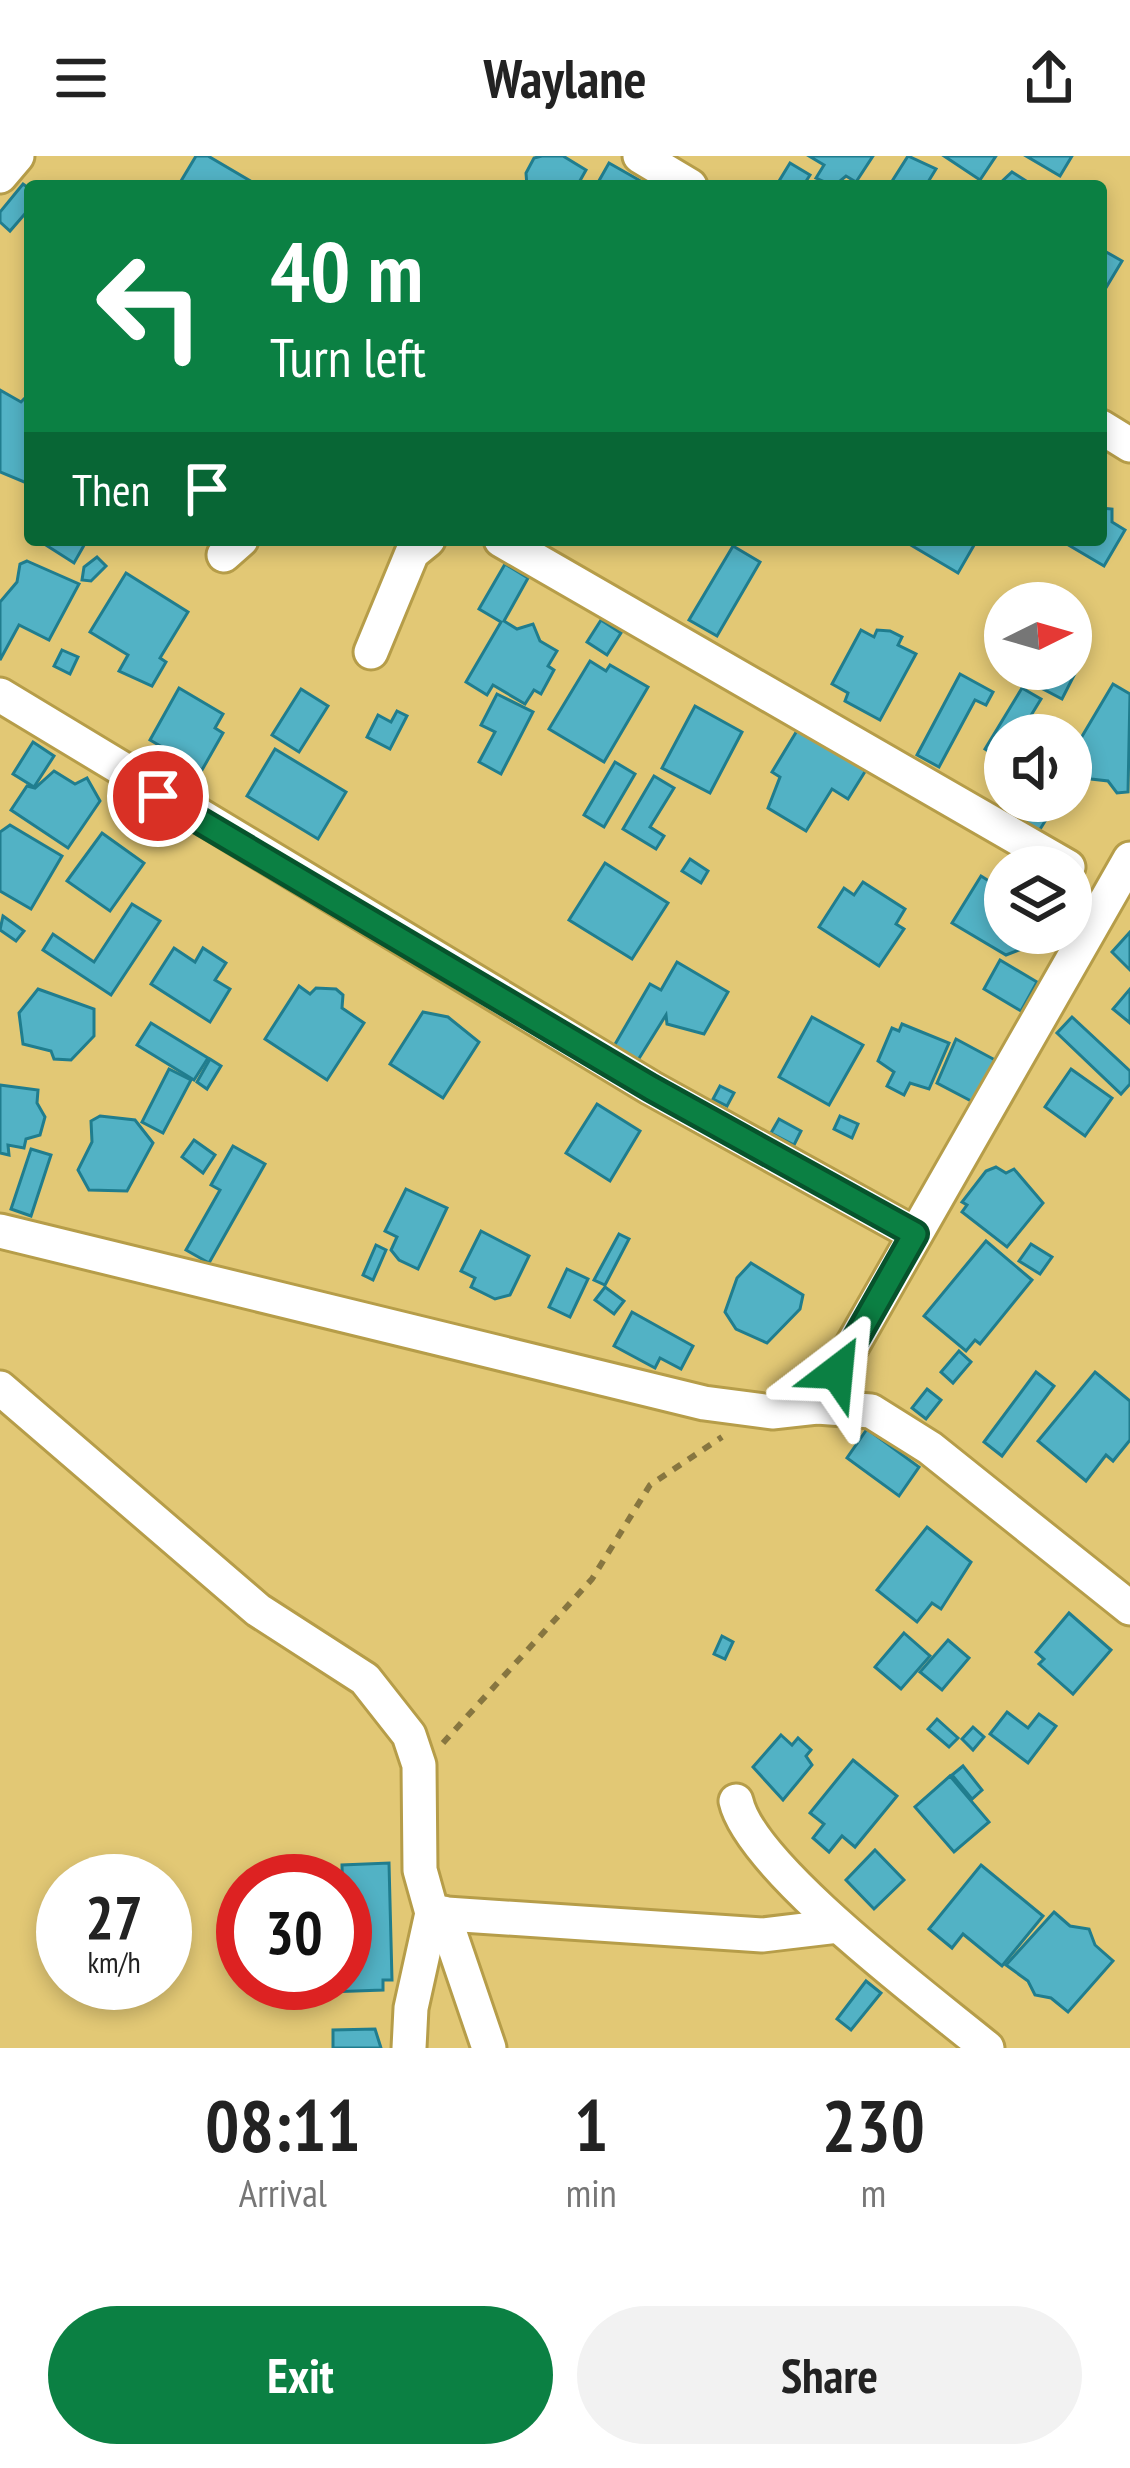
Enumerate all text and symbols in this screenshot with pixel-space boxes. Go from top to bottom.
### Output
text: Waylane [483,43,647,113]
icon: menu [48,45,114,111]
icon: share [1016,45,1082,111]
text: 40 m [270,216,423,325]
icon: left [72,228,228,384]
text: Turn left [270,322,426,392]
icon: arrive [174,456,240,522]
text: Then [72,460,150,518]
north arrow [984,582,1092,690]
map controls [984,582,1092,954]
button: sound [984,714,1092,822]
pin [107,745,209,847]
icon: arrive [125,763,191,829]
button: layers [984,846,1092,954]
position arrow [774,1309,900,1435]
speed limit sign: 30 [216,1854,372,2010]
text: 27 [85,1878,143,1956]
text: km/h [87,1942,141,1981]
text: 08:11 [205,2078,361,2171]
text: 1 [574,2078,608,2171]
text: 230 [822,2078,925,2171]
text: Arrival [239,2167,327,2218]
text: min [566,2167,617,2218]
text: m [861,2167,886,2218]
button: Exit [48,2306,553,2444]
button: Share [577,2306,1082,2444]

